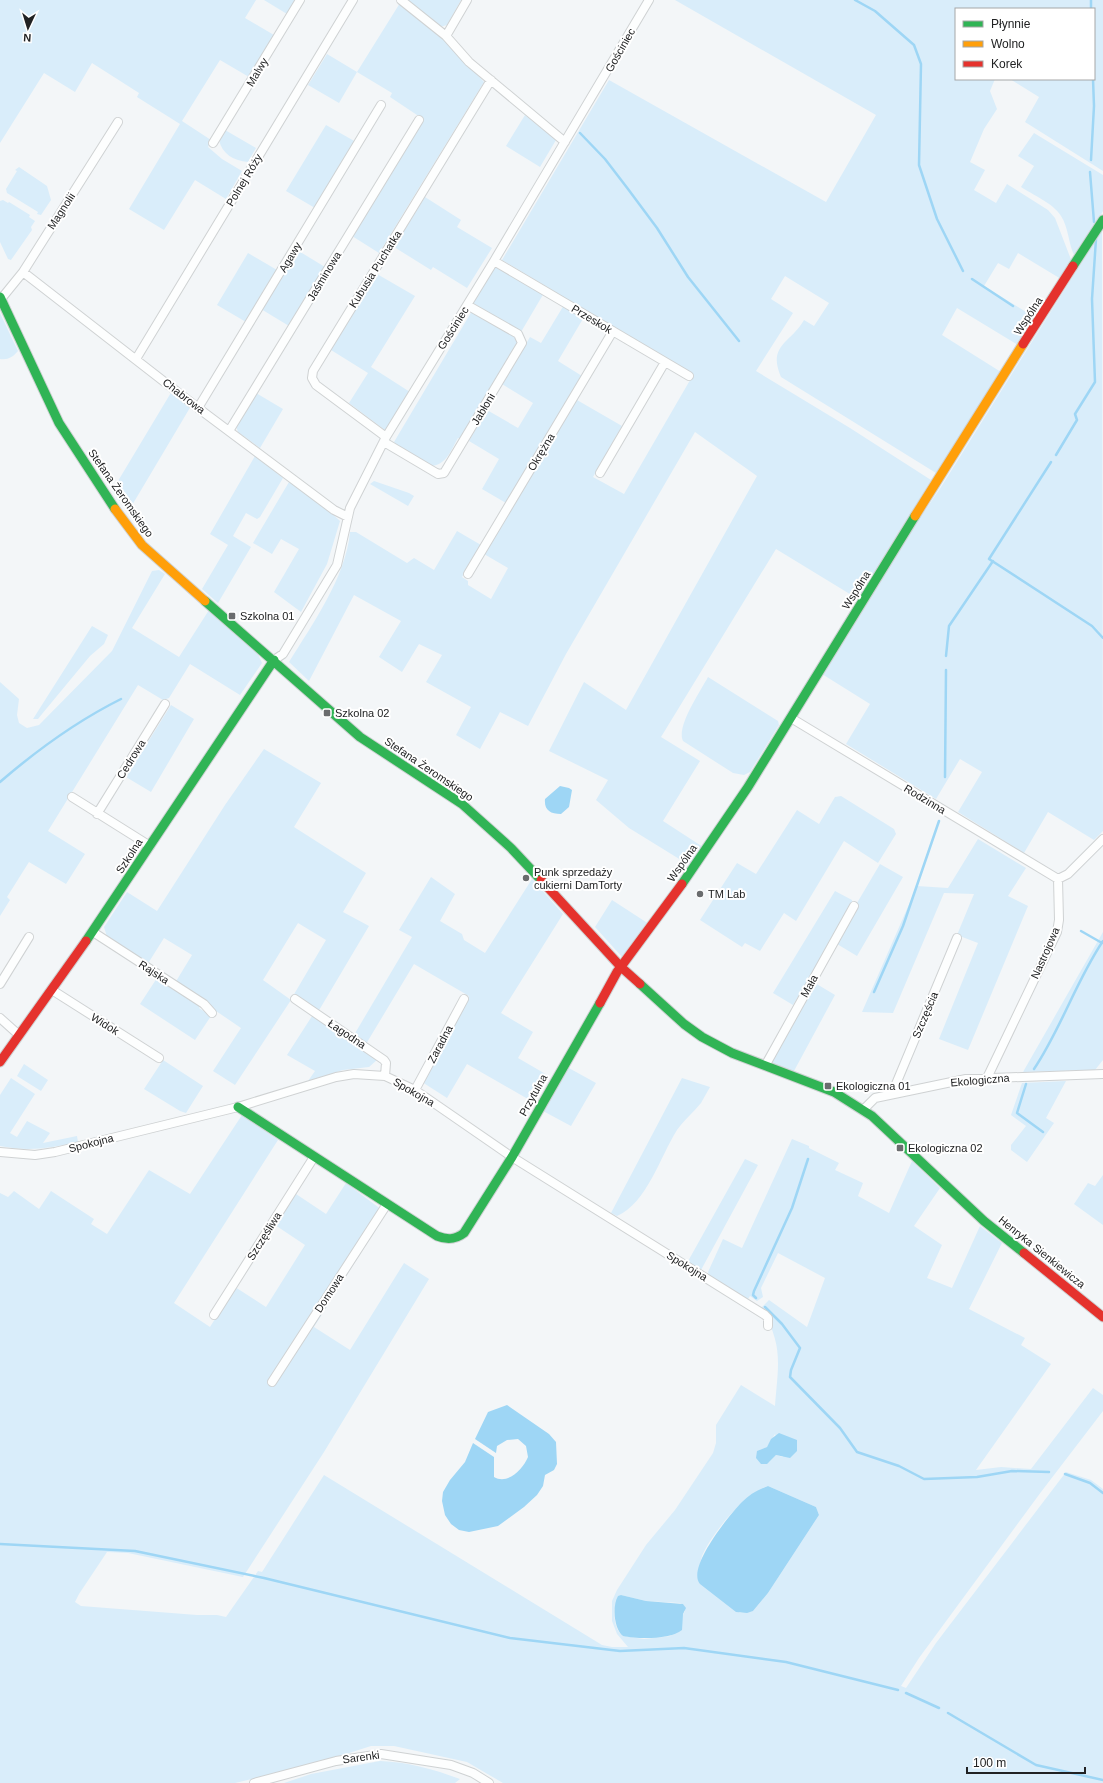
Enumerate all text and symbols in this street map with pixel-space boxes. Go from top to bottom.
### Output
north arrow [8,8,48,48]
legend [955,8,1095,80]
text: Płynnie [991,17,1031,31]
street label: Gościniec [603,26,638,74]
text: N [23,32,32,44]
text: Wolno [991,37,1025,51]
street label: Malwy [244,55,270,88]
text: Korek [991,57,1023,71]
street label: Polnej Róży [224,151,265,208]
street label: Magnolii [45,191,77,231]
street label: Kubusia Puchatka [346,227,404,310]
street label: Agawy [276,239,304,274]
street label: Jaśminowa [305,249,344,303]
street label: Wspólna [1011,294,1045,337]
street label: Przeskok [570,302,615,336]
street label: Gościniec [435,304,471,352]
street label: Chabrowa [161,376,208,417]
street label: Jabłoni [469,391,497,427]
street label: Okrężna [525,430,557,473]
street label: Stefana Żeromskiego [86,447,156,539]
street label: Wspólna [840,568,873,611]
place label: Szkolna 01 [240,610,294,622]
marker: Szkolna 01 [227,611,237,621]
place label: Szkolna 02 [335,707,389,719]
marker: Szkolna 02 [322,708,332,718]
street label: Stefana Żeromskiego [382,735,476,803]
street label: Cedrowa [114,736,148,781]
street label: Rodzinna [902,782,949,817]
street label: Szkolna [113,836,145,876]
street label: Wspólna [665,841,700,884]
place label: Punk sprzedaży cukierni DamTorty [534,866,623,891]
marker: Punk sprzedaży cukierni DamTorty [521,873,531,883]
place label: TM Lab [708,888,745,900]
marker: TM Lab [695,889,705,899]
street label: Nastrojowa [1028,925,1062,981]
street label: Rajska [137,958,172,987]
street label: Mała [798,972,820,999]
street label: Szczęścia [910,989,941,1040]
street label: Widok [89,1011,122,1037]
street label: Łagodna [326,1017,369,1051]
street label: Zaradna [425,1022,455,1065]
street label: Przytulna [517,1071,550,1118]
street label: Ekologiczna [950,1071,1011,1089]
street label: Spokojna [391,1075,438,1109]
place label: Ekologiczna 01 [836,1080,911,1092]
marker: Ekologiczna 01 [823,1081,833,1091]
street label: Spokojna [67,1131,116,1154]
place label: Ekologiczna 02 [908,1142,983,1154]
marker: Ekologiczna 02 [895,1143,905,1153]
street label: Szczęśliwa [244,1209,284,1262]
street label: Henryka Sienkiewicza [996,1213,1088,1291]
street label: Spokojna [664,1249,710,1284]
street label: Domowa [312,1271,346,1314]
street label: Sarenki [342,1748,380,1766]
scale bar [967,1749,1085,1775]
text: 100 m [973,1756,1006,1770]

